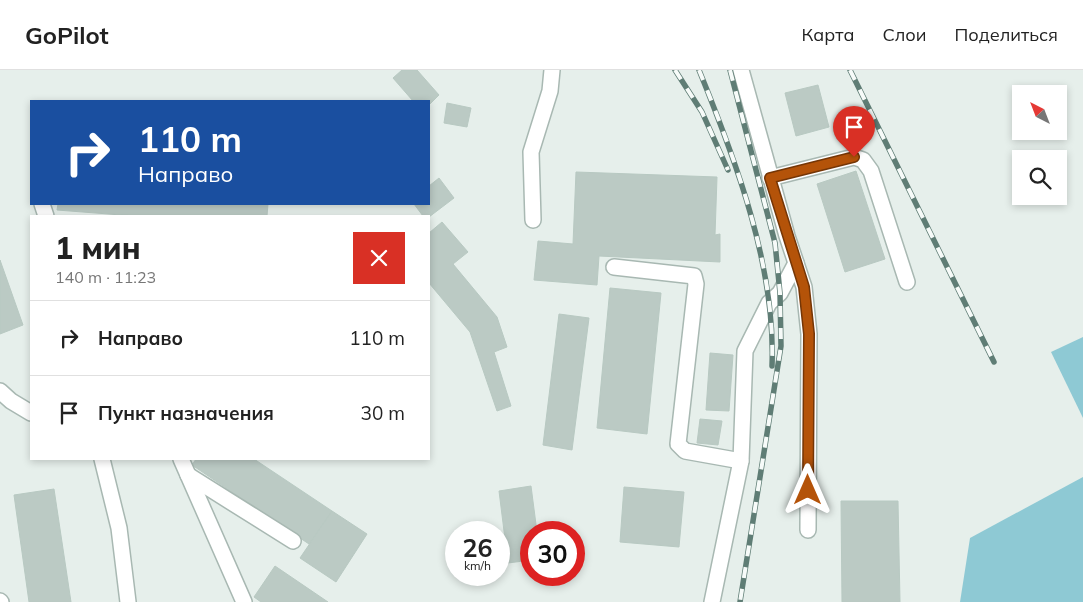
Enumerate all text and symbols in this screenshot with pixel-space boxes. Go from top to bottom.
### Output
text: GoPilot [25,20,109,50]
text: Карта [802,23,854,46]
text: Слои [882,23,927,46]
text: Поделиться [955,23,1058,46]
north arrow [1012,85,1068,140]
map controls [1012,85,1067,205]
pin [833,106,875,157]
icon: arrive [840,113,868,141]
text: 110 m [138,117,242,161]
icon: right [55,120,120,185]
button: search [1012,150,1067,205]
text: Направо [138,160,233,188]
text: 1 мин [55,229,141,267]
button: close [353,232,405,284]
text: 140 m · 11:23 [55,267,156,287]
icon: right [55,324,83,352]
text: Направо [98,326,183,350]
text: 110 m [349,326,405,350]
icon: arrive [55,399,83,427]
text: Пункт назначения [98,401,274,425]
text: 30 m [361,401,405,425]
position arrow [781,463,833,515]
speed limit sign: 30 [520,521,585,586]
text: 26 [462,532,493,563]
text: km/h [464,558,491,573]

